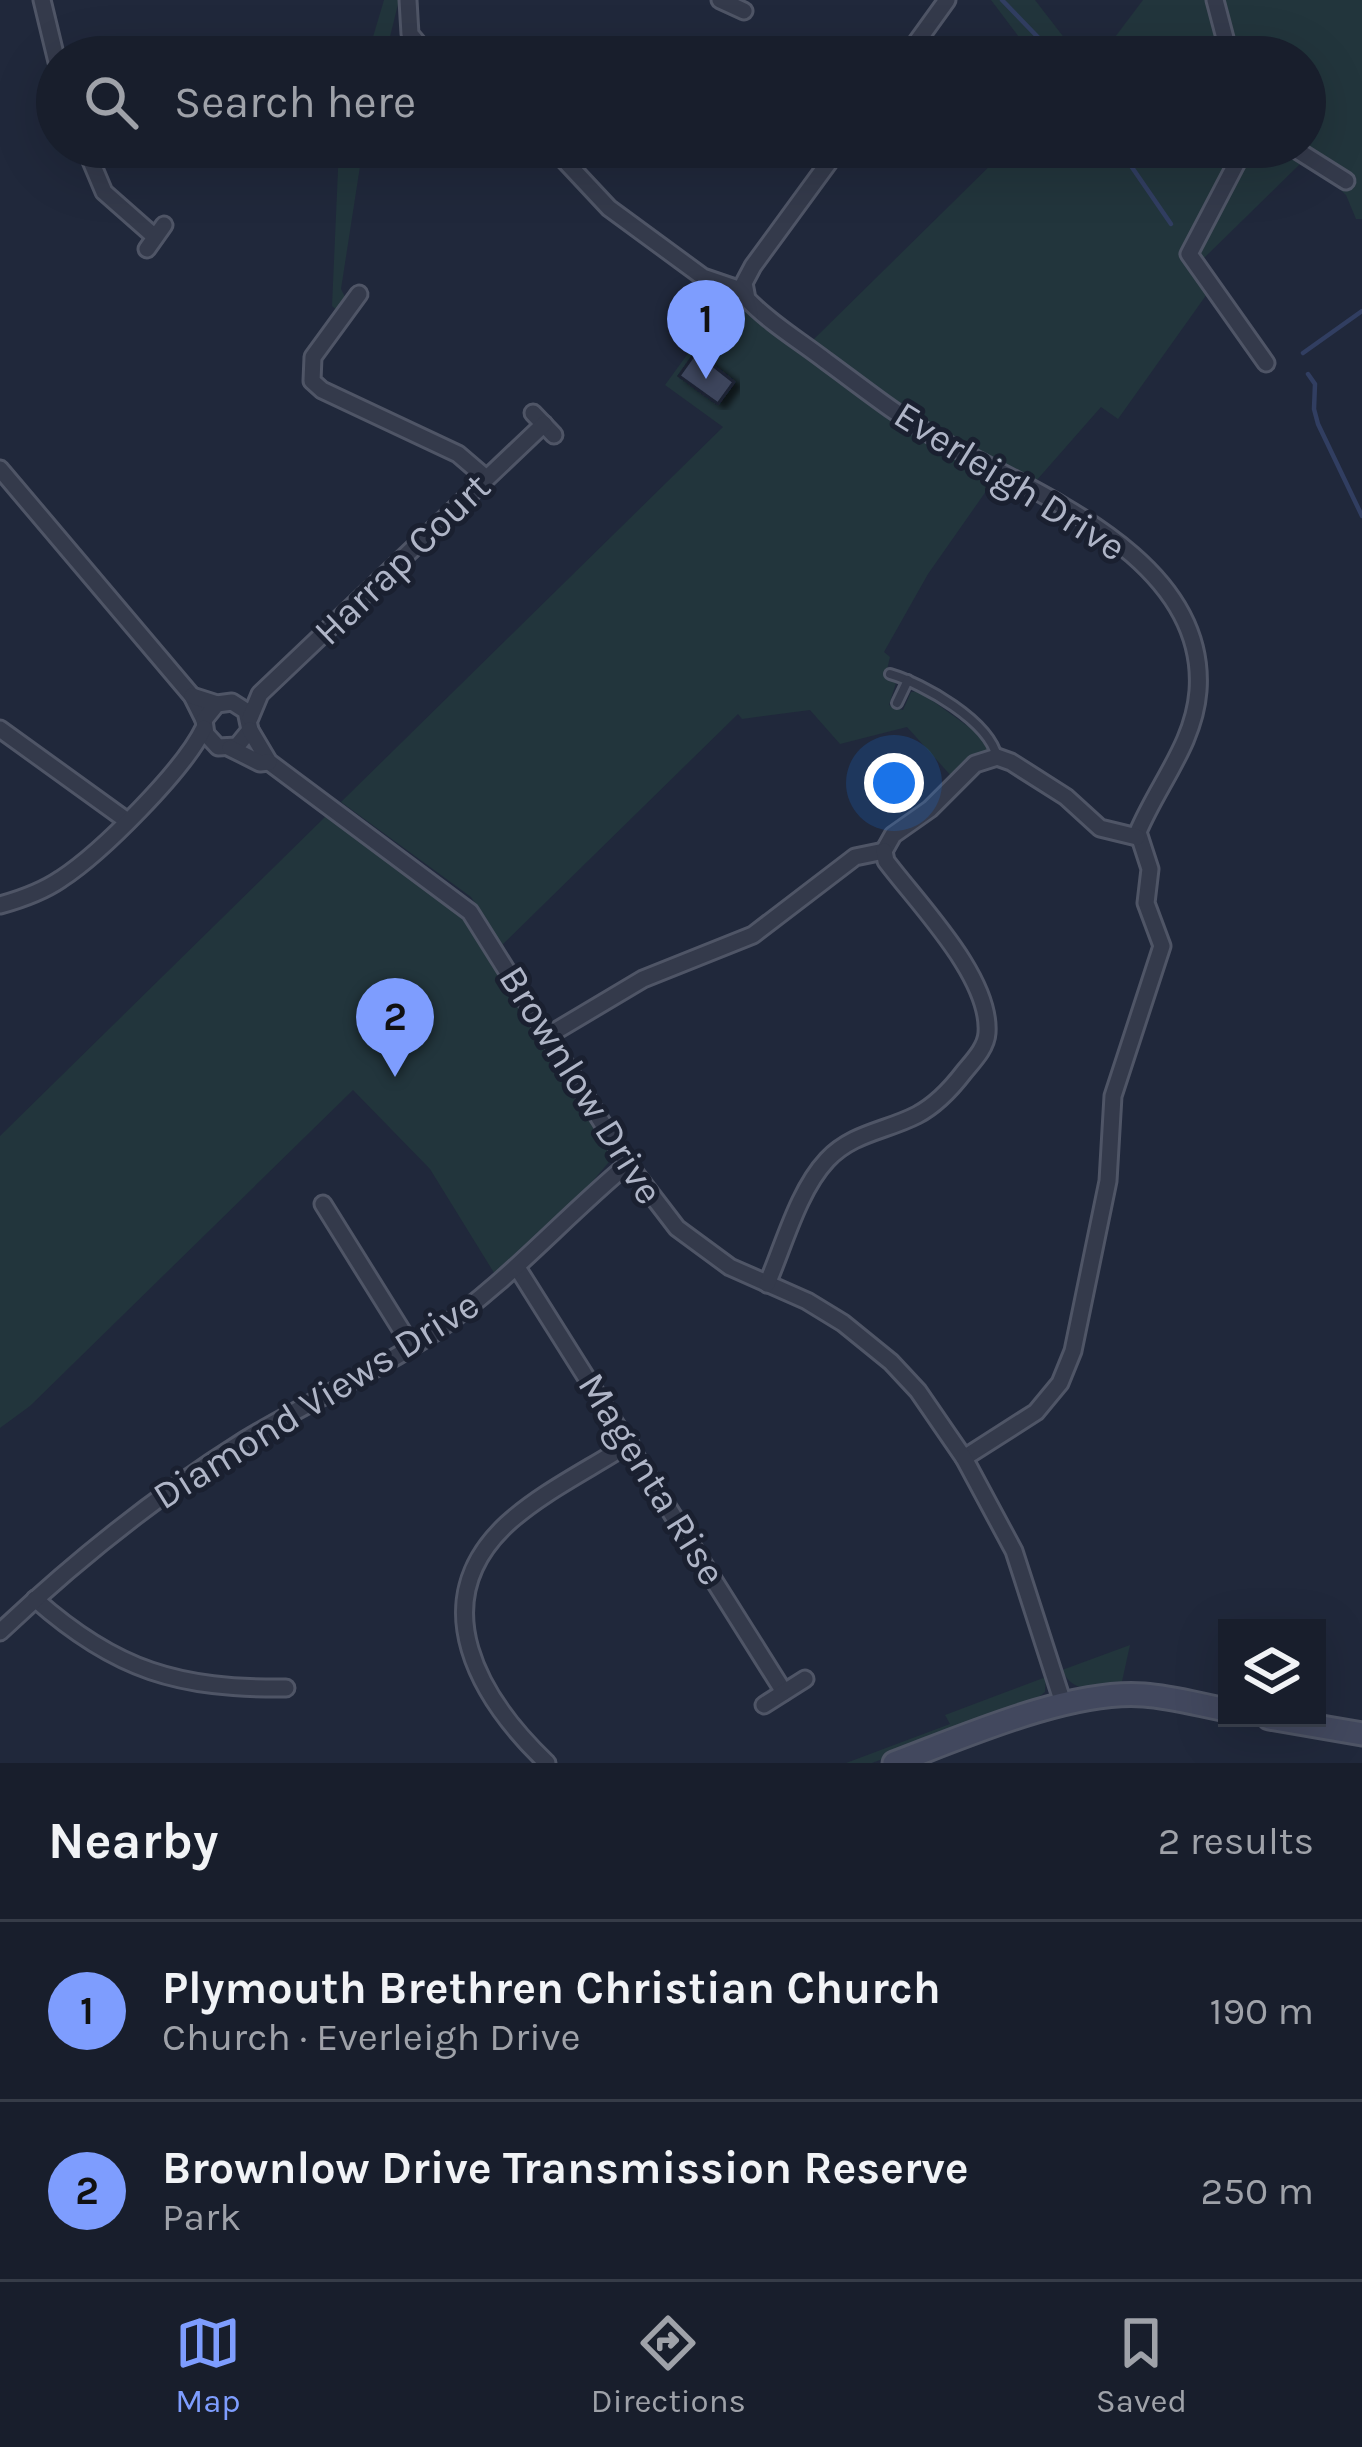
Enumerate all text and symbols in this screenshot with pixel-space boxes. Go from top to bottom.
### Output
search box [36,36,1326,168]
icon: search [78,69,144,135]
text: Search here [174,76,416,128]
pin: 1 [667,280,745,379]
street label: Everleigh Drive [886,392,1134,570]
street label: Harrap Court [304,464,500,654]
your location [864,753,924,813]
street label: Brownlow Drive [489,957,673,1213]
pin: 2 [356,978,434,1077]
street label: Diamond Views Drive [145,1281,487,1519]
street label: Magenta Rise [569,1364,735,1594]
map controls [1218,1619,1326,1727]
button: layers [1218,1619,1326,1727]
text: Nearby [48,1811,218,1871]
text: 2 results [1158,1818,1314,1864]
text: Plymouth Brethren Christian Church [162,1962,941,2014]
text: 1 [80,1988,94,2034]
text: 190 m [1210,1988,1314,2034]
text: Church · Everleigh Drive [162,2014,580,2060]
text: Brownlow Drive Transmission Reserve [162,2142,969,2194]
text: 2 [75,2168,99,2214]
text: 250 m [1200,2168,1314,2214]
text: Park [162,2194,241,2240]
tab: Map [175,2310,241,2420]
tab: Directions [591,2310,746,2420]
tab: Saved [1096,2310,1187,2420]

